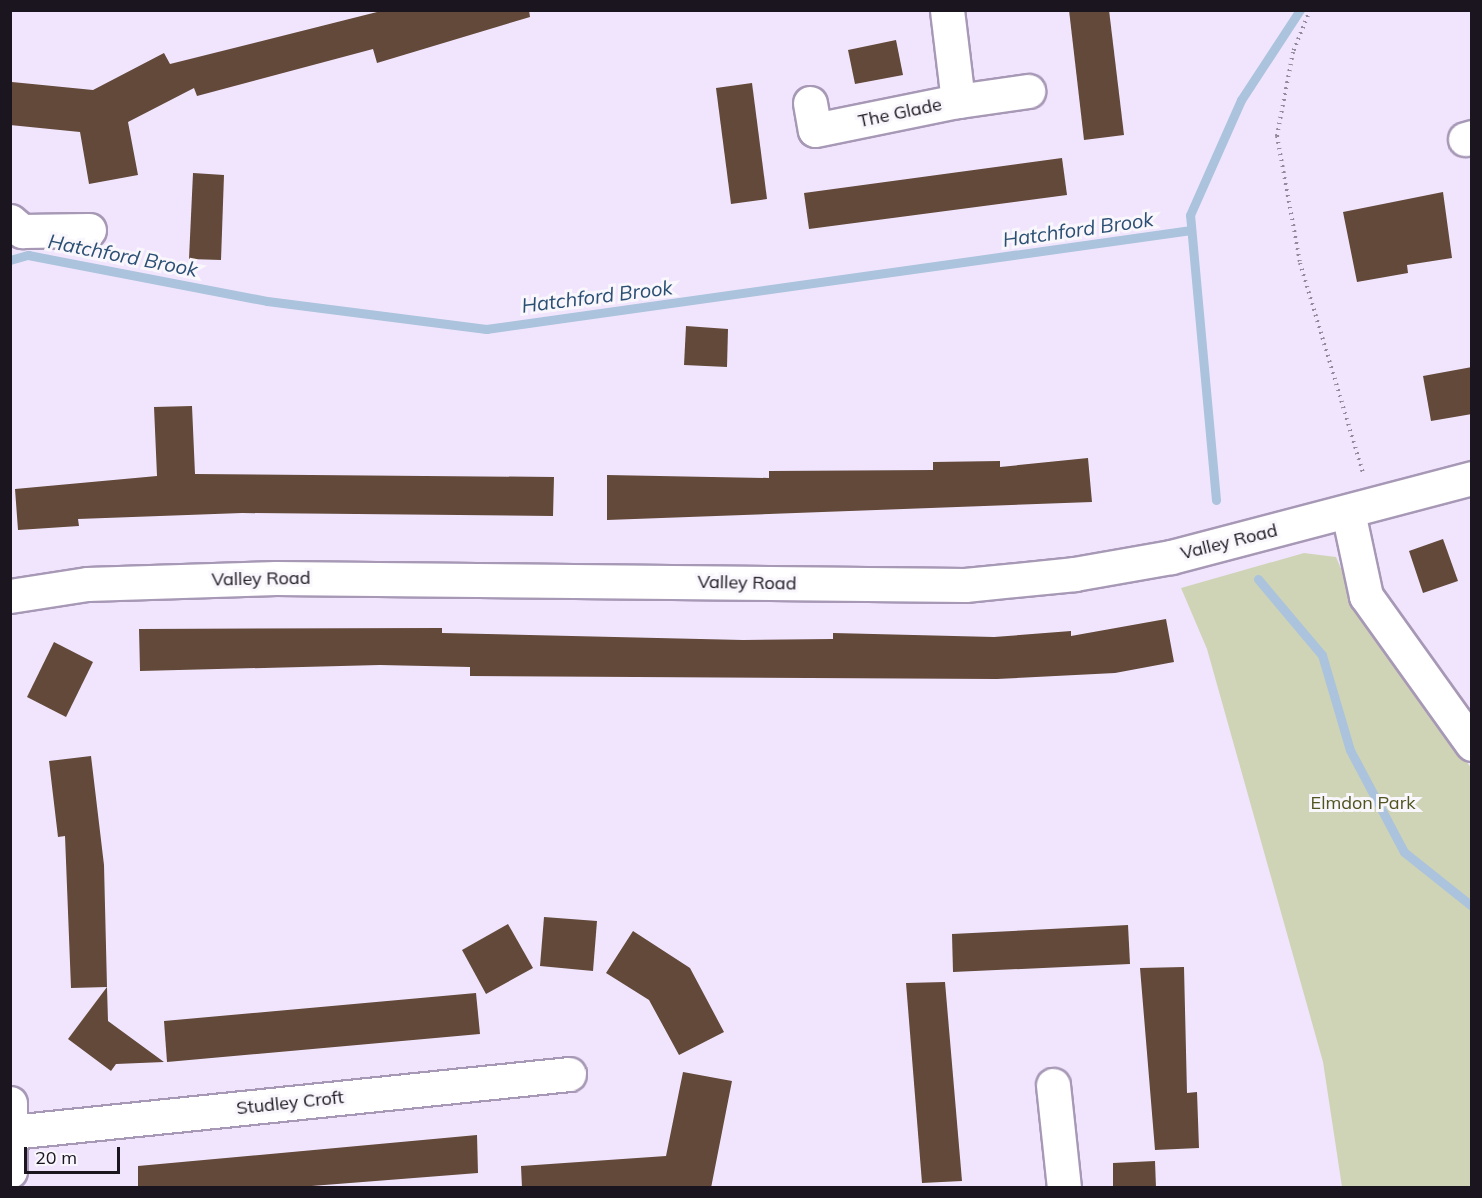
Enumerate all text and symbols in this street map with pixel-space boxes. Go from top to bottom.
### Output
street label: The Glade [856,94,944,132]
water label: Hatchford Brook [1001,207,1155,251]
water label: Hatchford Brook [46,229,200,281]
water label: Hatchford Brook [520,275,674,317]
street label: Valley Road [1178,520,1280,564]
street label: Valley Road [211,567,311,591]
street label: Valley Road [697,571,797,595]
park label: Elmdon Park [1311,792,1415,814]
street label: Studley Croft [235,1087,345,1119]
scale bar [27,1135,123,1173]
text: 20 m [35,1146,77,1169]

